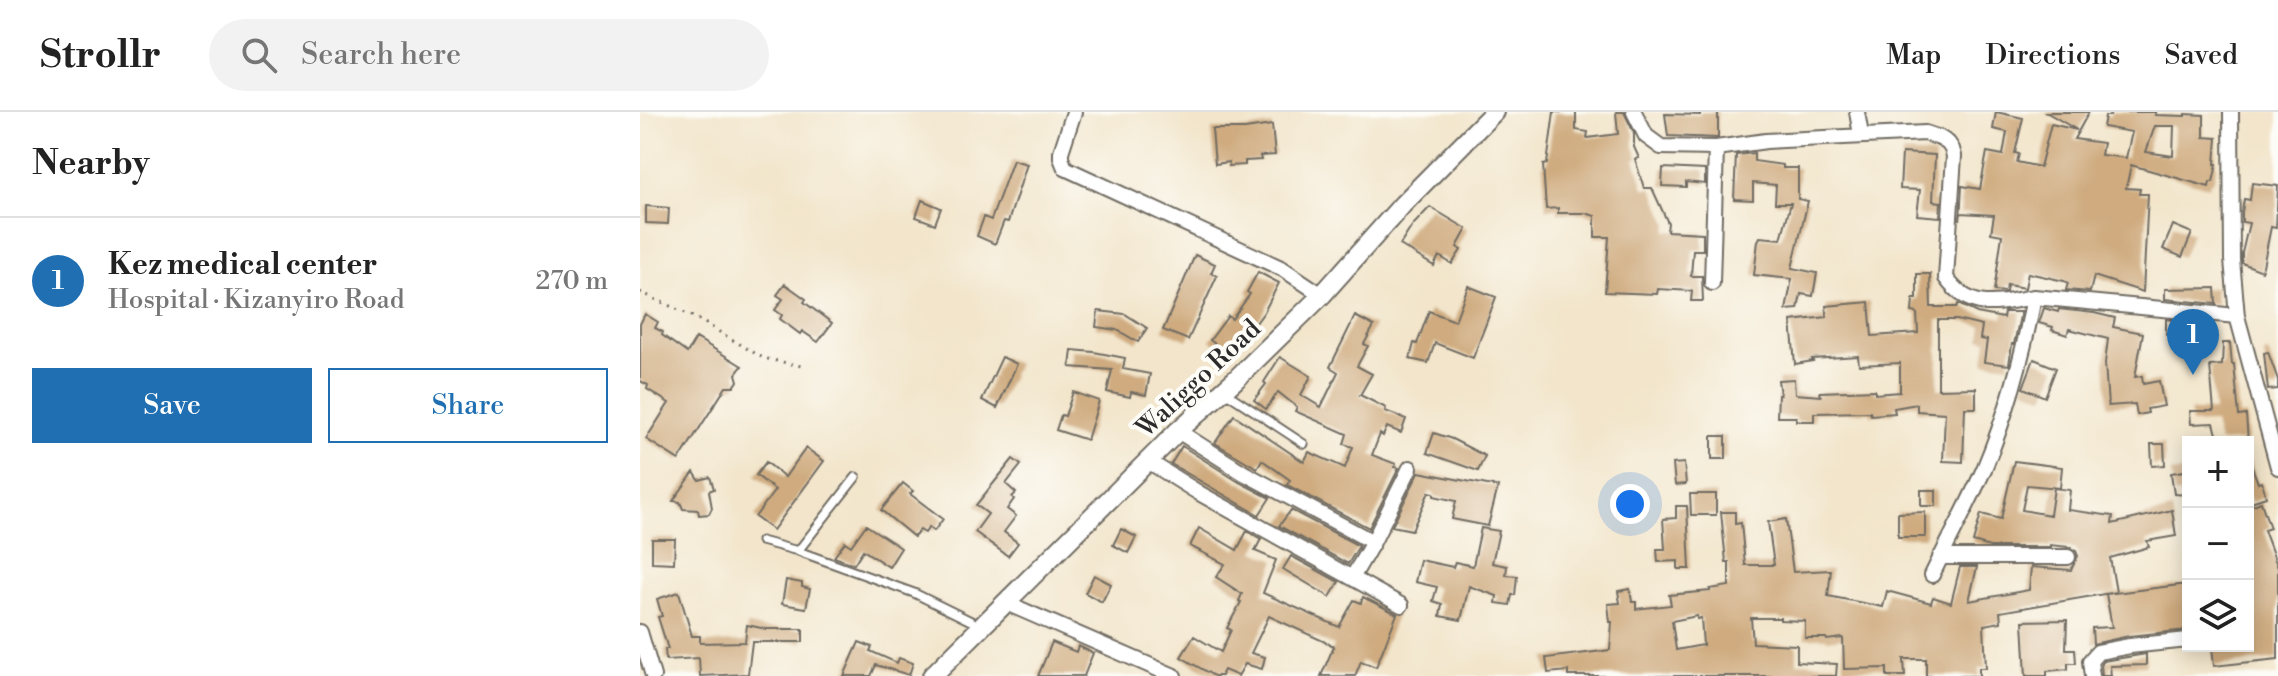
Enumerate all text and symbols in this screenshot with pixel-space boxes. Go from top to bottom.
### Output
search box [209,19,769,91]
text: Strollr [40,32,161,79]
icon: search [237,33,281,77]
text: Search here [301,36,461,74]
text: Map [1886,38,1941,73]
text: Directions [1985,38,2120,73]
text: Saved [2164,38,2238,73]
text: Nearby [32,143,150,185]
text: Kez medical center [108,246,378,284]
text: 1 [52,265,64,297]
text: 270 m [535,265,608,297]
text: Hospital · Kizanyiro Road [108,284,404,316]
pin: 1 [2167,309,2219,375]
street label: Waliggo Road [1129,313,1268,445]
button: Save [32,368,312,443]
button: Share [328,368,608,443]
map controls [2182,436,2254,652]
button: + [2182,436,2254,508]
your location [1610,484,1650,524]
button: − [2182,508,2254,580]
button: layers [2182,580,2254,652]

